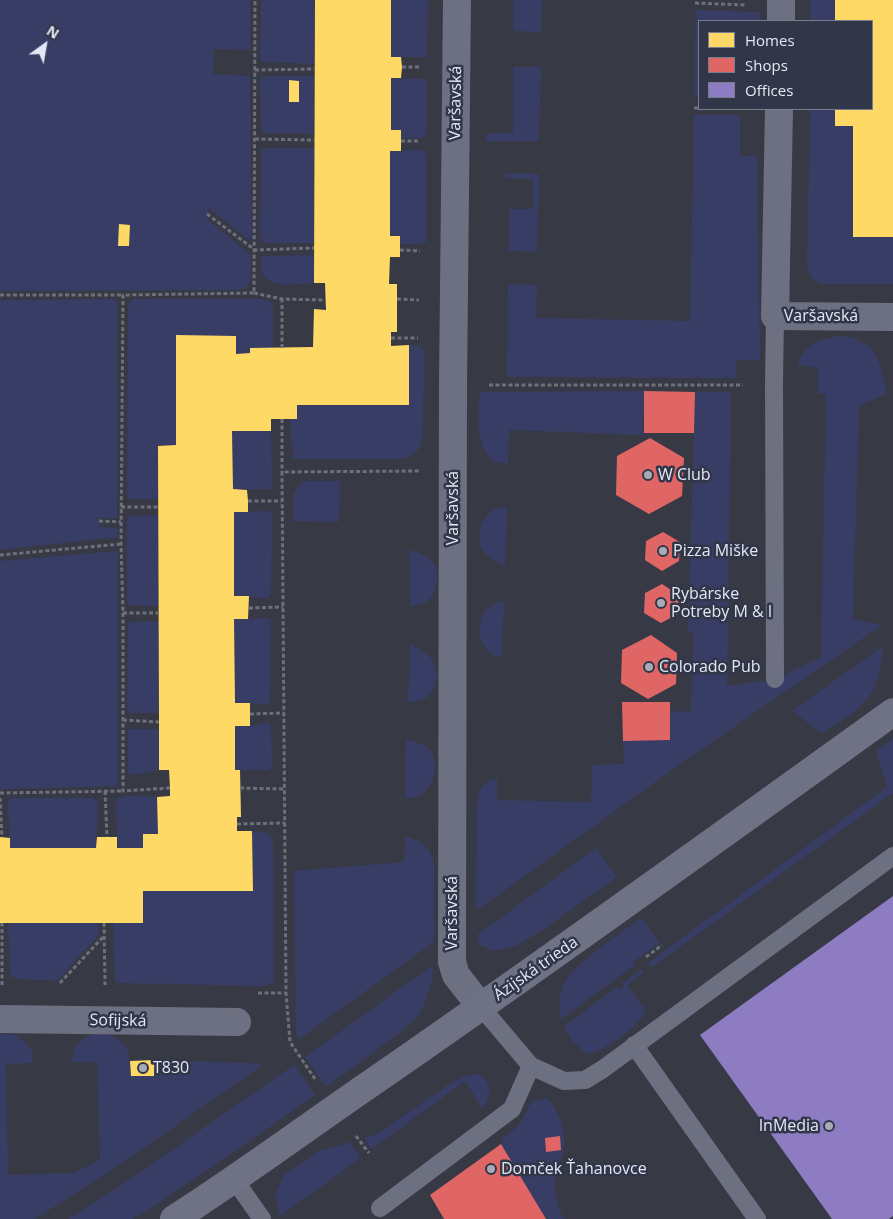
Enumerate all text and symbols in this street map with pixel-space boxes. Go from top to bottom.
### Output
north arrow [20,20,70,70]
legend [698,20,873,110]
text: N [43,21,63,43]
text: Homes [745,30,795,50]
text: Shops [745,55,788,75]
street label: Varšavská [446,66,466,140]
text: Offices [745,80,793,100]
street label: Varšavská [784,306,858,326]
place label: W Club [658,465,711,485]
marker: W Club [642,469,654,481]
street label: Varšavská [443,471,463,545]
place label: Pizza Miške [673,541,758,561]
marker: Pizza Miške [657,545,669,557]
place label: Rybárske Potreby M & I [671,584,772,622]
marker: Rybárske Potreby M & I [655,597,667,609]
place label: Colorado Pub [659,657,761,677]
marker: Colorado Pub [643,661,655,673]
street label: Varšavská [442,876,462,950]
street label: Ázijská trieda [490,933,582,1005]
street label: Sofijská [89,1011,147,1031]
place label: T830 [153,1058,189,1078]
marker: T830 [137,1062,149,1074]
place label: InMedia [759,1116,819,1136]
marker: InMedia [823,1120,835,1132]
place label: Domček Ťahanovce [501,1159,647,1179]
marker: Domček Ťahanovce [485,1163,497,1175]

